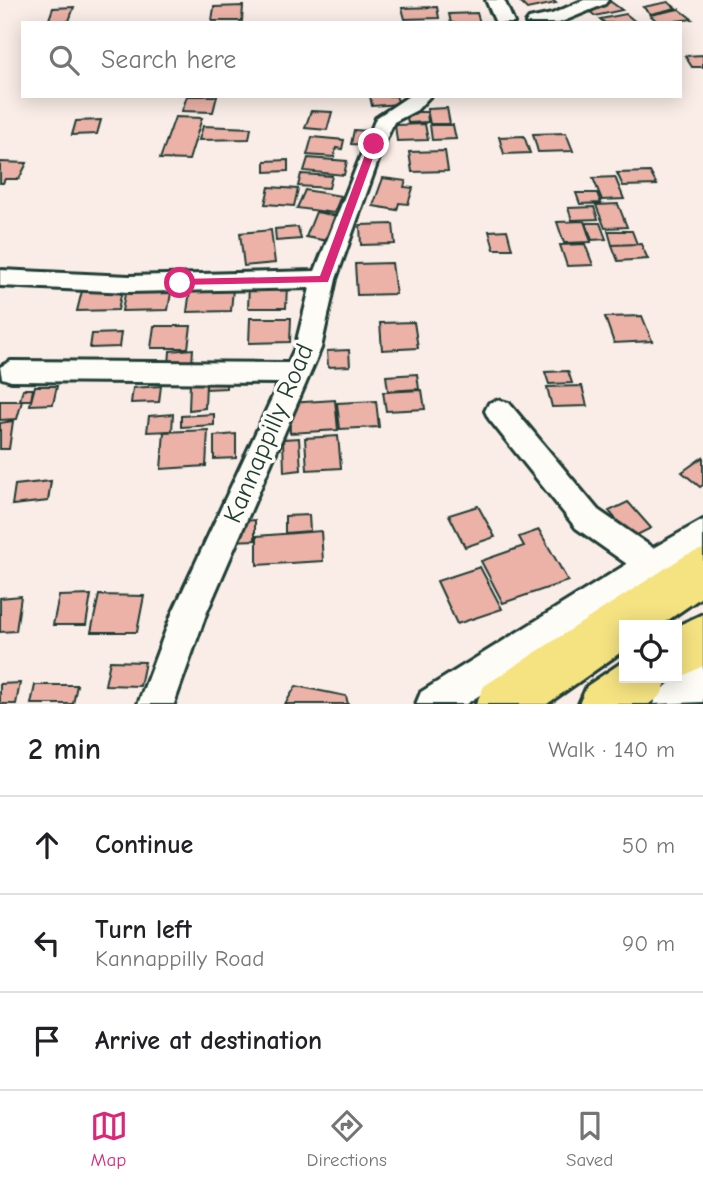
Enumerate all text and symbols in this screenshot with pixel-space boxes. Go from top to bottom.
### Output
search box [21,21,682,98]
icon: search [45,41,83,79]
text: Search here [101,45,236,75]
route end [358,128,389,159]
route start [164,267,195,298]
street label: Kannappilly Road [218,339,320,527]
map controls [619,620,682,683]
button: locate [619,620,682,683]
text: 2 min [28,732,101,767]
text: Walk · 140 m [548,736,675,763]
icon: ahead [28,826,66,864]
text: Continue [95,830,193,860]
text: 50 m [622,832,675,859]
text: Turn left [95,915,192,945]
icon: left [28,924,66,962]
text: 90 m [622,930,675,957]
text: Kannappilly Road [95,945,264,972]
icon: arrive [28,1022,66,1060]
text: Arrive at destination [95,1026,322,1056]
tab: Map [90,1107,128,1171]
tab: Directions [307,1107,387,1171]
tab: Saved [566,1107,613,1171]

